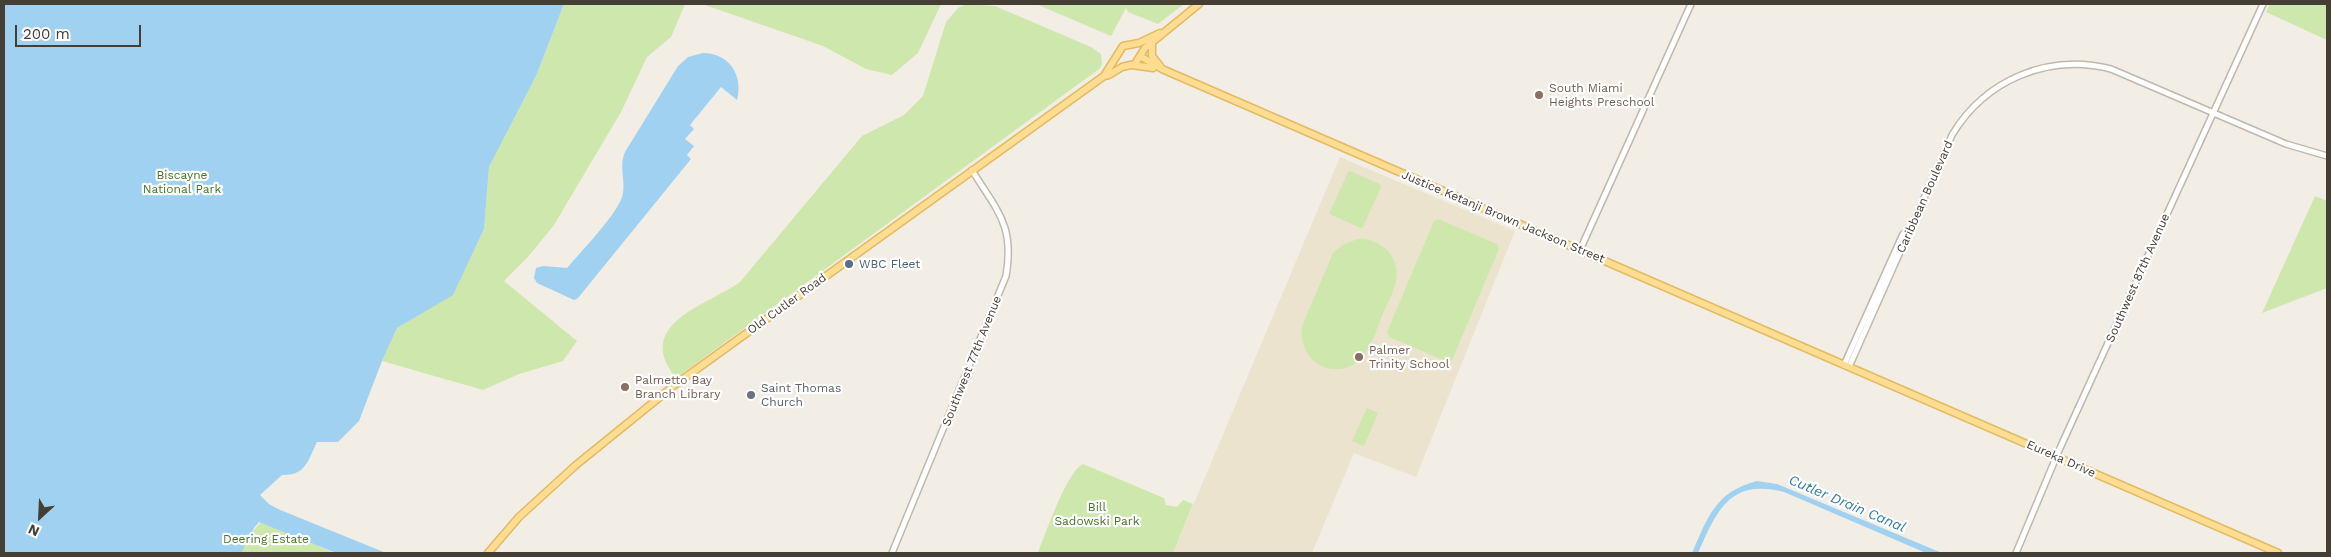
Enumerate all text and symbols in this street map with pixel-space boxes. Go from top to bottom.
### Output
scale bar [18,15,144,47]
text: 200 m [23,25,70,43]
place label: South Miami Heights Preschool [1549,81,1654,109]
marker: South Miami Heights Preschool [1533,89,1545,101]
street label: Caribbean Boulevard [1894,139,1956,255]
park label: Biscayne National Park [143,168,221,196]
street label: Justice Ketanji Brown Jackson Street [1399,168,1607,266]
street label: Southwest 87th Avenue [2103,211,2173,345]
place label: WBC Fleet [859,257,920,271]
marker: WBC Fleet [843,258,855,270]
street label: Old Cutler Road [745,271,829,337]
street label: Southwest 77th Avenue [939,294,1005,428]
place label: Palmer Trinity School [1369,343,1449,371]
marker: Palmer Trinity School [1353,351,1365,363]
place label: Palmetto Bay Branch Library [635,373,721,401]
marker: Palmetto Bay Branch Library [619,381,631,393]
place label: Saint Thomas Church [761,381,841,409]
marker: Saint Thomas Church [745,389,757,401]
street label: Eureka Drive [2024,437,2098,481]
water label: Cutler Drain Canal [1786,472,1908,536]
north arrow [15,492,65,542]
park label: Bill Sadowski Park [1054,500,1140,528]
text: N [26,521,42,540]
park label: Deering Estate [223,532,309,546]

